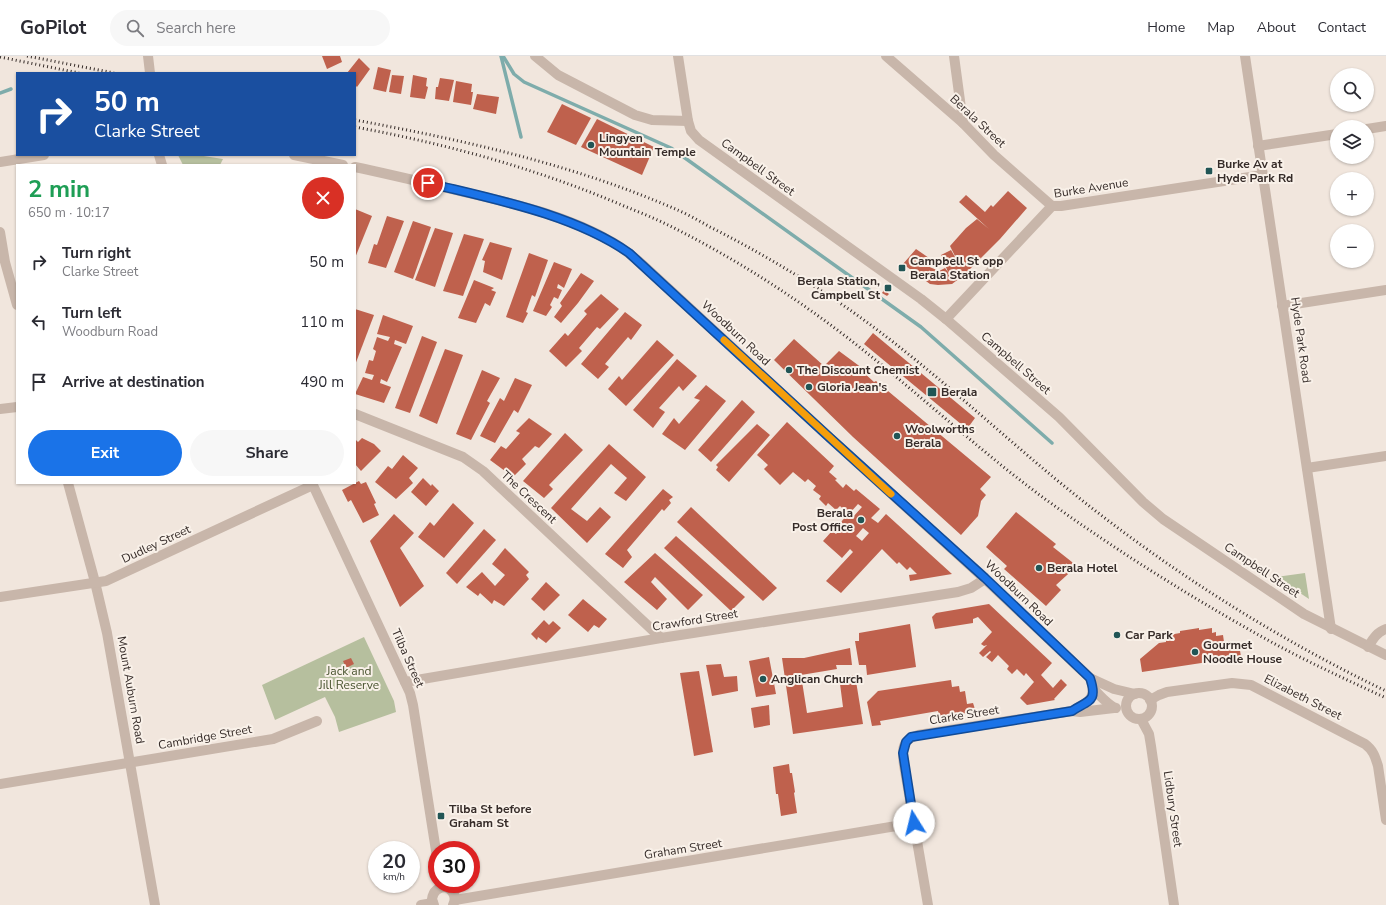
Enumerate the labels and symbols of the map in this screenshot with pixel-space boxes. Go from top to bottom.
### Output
street label: Berala Street [947,91,1010,152]
place label: Lingyen Mountain Temple [599,130,696,160]
street label: Campbell Street [718,135,799,200]
marker: Lingyen Mountain Temple [586,140,596,150]
place label: Burke Av at Hyde Park Rd [1217,156,1293,186]
pin [411,166,445,200]
marker: Burke Av at Hyde Park Rd [1204,166,1214,176]
street label: Burke Avenue [1053,174,1129,202]
place label: Campbell St opp Berala Station [910,253,1004,283]
marker: Campbell St opp Berala Station [897,263,907,273]
place label: Berala Station, Campbell St [797,273,880,303]
marker: Berala Station, Campbell St [883,283,893,293]
street label: Hyde Park Road [1287,296,1315,384]
street label: Woodburn Road [698,297,774,369]
street label: Campbell Street [978,328,1055,398]
place label: The Discount Chemist [797,362,920,378]
marker: The Discount Chemist [784,365,794,375]
place label: Gloria Jean's [817,379,887,395]
marker: Gloria Jean's [804,382,814,392]
place label: Berala [941,384,977,400]
marker: Berala [926,386,938,398]
place label: Woolworths Berala [905,421,975,451]
marker: Woolworths Berala [892,431,902,441]
street label: The Crescent [498,467,561,528]
place label: Berala Post Office [792,505,853,535]
marker: Berala Post Office [856,515,866,525]
street label: Dudley Street [119,521,194,567]
street label: Campbell Street [1221,539,1304,602]
street label: Woodburn Road [982,556,1056,630]
place label: Berala Hotel [1047,560,1118,576]
marker: Berala Hotel [1034,563,1044,573]
street label: Crawford Street [651,605,740,635]
street label: Tilba Street [388,626,428,691]
place label: Car Park [1125,627,1173,643]
marker: Car Park [1112,630,1122,640]
street label: Mount Auburn Road [114,635,148,745]
place label: Gourmet Noodle House [1203,637,1283,667]
marker: Gourmet Noodle House [1190,647,1200,657]
park label: Jack and Jill Reserve [318,663,379,693]
street label: Elizabeth Street [1261,670,1345,724]
place label: Anglican Church [771,671,863,687]
marker: Anglican Church [758,674,768,684]
street label: Clarke Street [928,701,1001,728]
street label: Cambridge Street [157,721,254,753]
street label: Lidbury Street [1160,770,1186,849]
place label: Tilba St before Graham St [449,801,532,831]
position arrow [893,802,935,844]
marker: Tilba St before Graham St [436,811,446,821]
street label: Graham Street [643,835,724,863]
speed limit sign: 30 [428,841,480,893]

